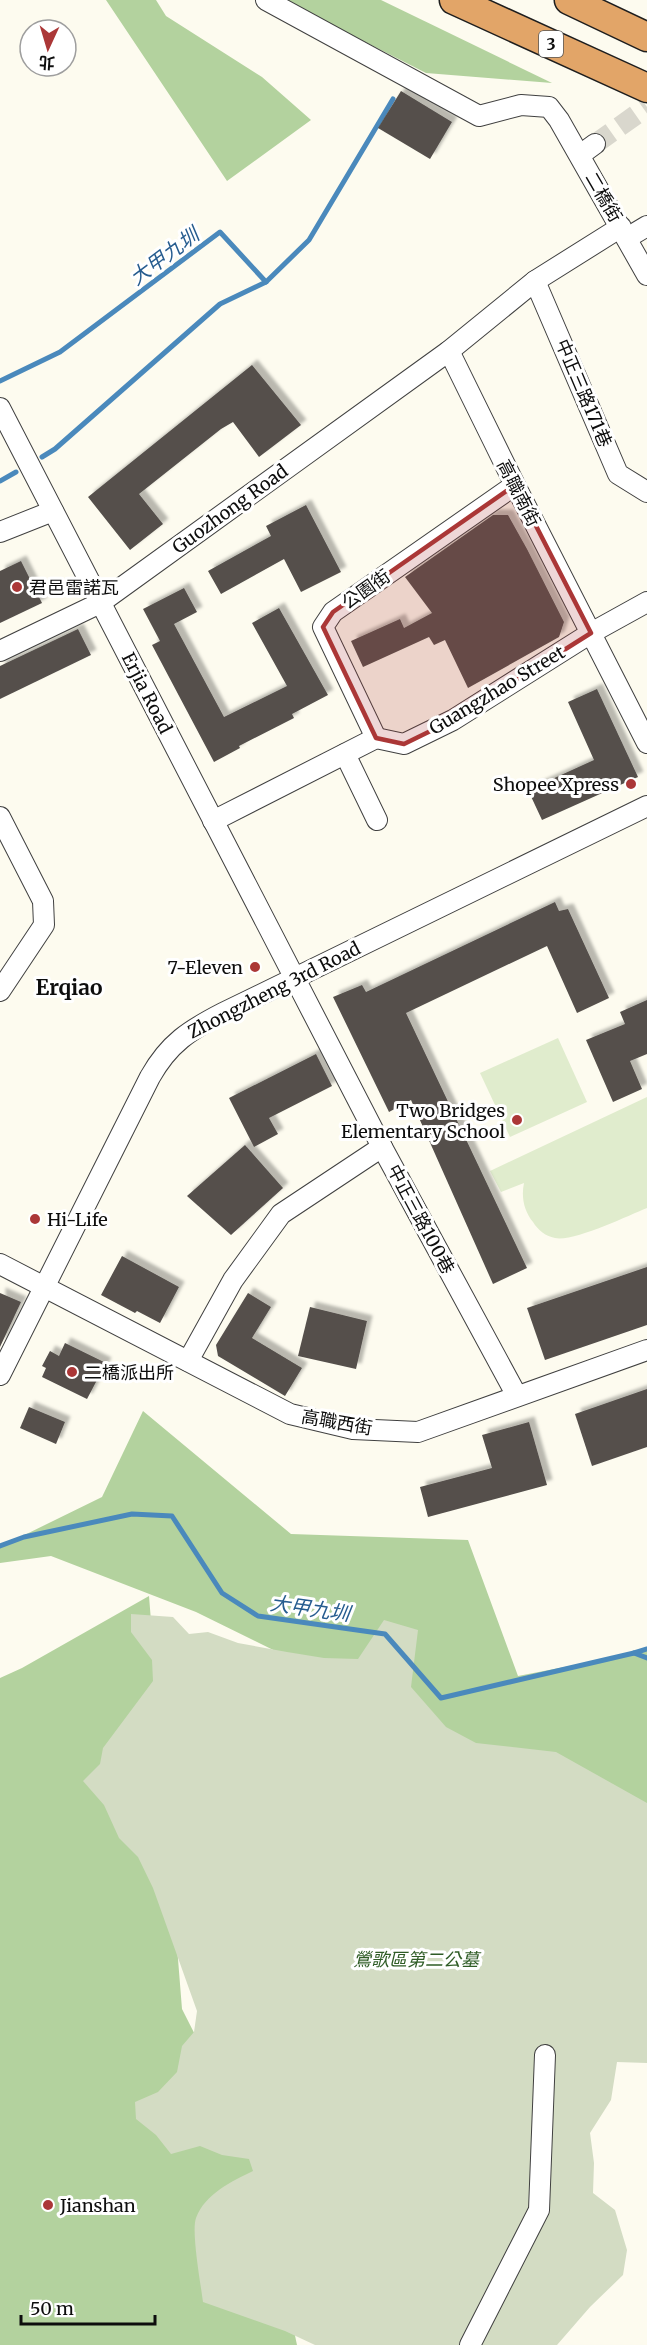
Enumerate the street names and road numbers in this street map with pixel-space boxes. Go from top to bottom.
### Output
road number: 3 [539,31,563,57]
street label: 二橋街 [581,168,627,226]
street label: 中正三路171巷 [551,336,617,450]
street label: 高職南街 [492,456,546,530]
street label: Guozhong Road [168,459,292,559]
street label: 公園街 [337,564,395,614]
street label: Guangzhao Street [425,640,569,740]
street label: Erjia Road [117,648,177,738]
street label: Zhongzheng 3rd Road [184,936,364,1044]
street label: 中正三路100巷 [383,1160,459,1278]
street label: 高職西街 [300,1404,374,1440]

